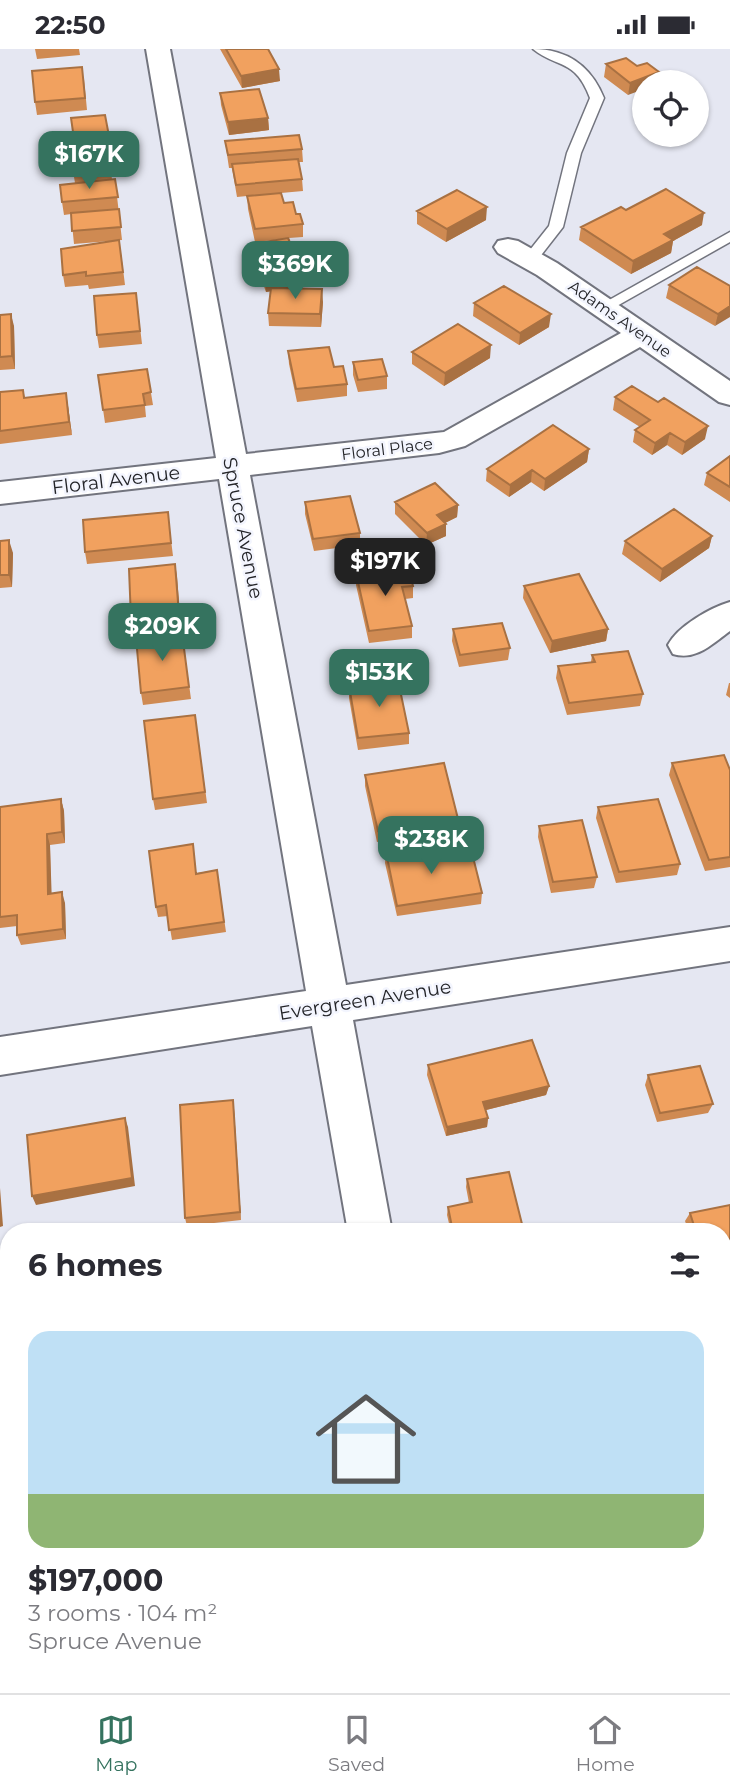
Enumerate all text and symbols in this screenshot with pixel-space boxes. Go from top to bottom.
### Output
text: 22:50 [35,9,106,41]
map controls [632,70,709,147]
button: locate [632,70,709,147]
pin: $167K [40,131,138,191]
text: $167K [54,140,124,168]
pin: $369K [246,241,344,301]
text: $369K [258,250,332,278]
street label: Adams Avenue [565,277,675,361]
street label: Floral Place [340,434,434,464]
street label: Spruce Avenue [218,455,268,601]
street label: Floral Avenue [51,461,181,499]
pin: $197K [336,539,434,598]
text: $197K [350,547,420,575]
pin: $209K [113,603,211,663]
text: $209K [124,612,200,640]
pin: $153K [330,649,428,709]
text: $153K [345,658,413,686]
pin: $238K [382,817,480,876]
text: $238K [394,825,468,853]
street label: Evergreen Avenue [277,975,453,1025]
icon: filters [666,1246,704,1284]
text: 6 homes [28,1247,163,1284]
icon: home [303,1376,429,1502]
text: $197,000 [28,1562,163,1599]
text: 3 rooms · 104 m² [28,1599,217,1627]
text: Spruce Avenue [28,1627,202,1655]
tab: Map [95,1711,138,1776]
tab: Saved [328,1711,385,1776]
tab: Home [576,1711,635,1776]

